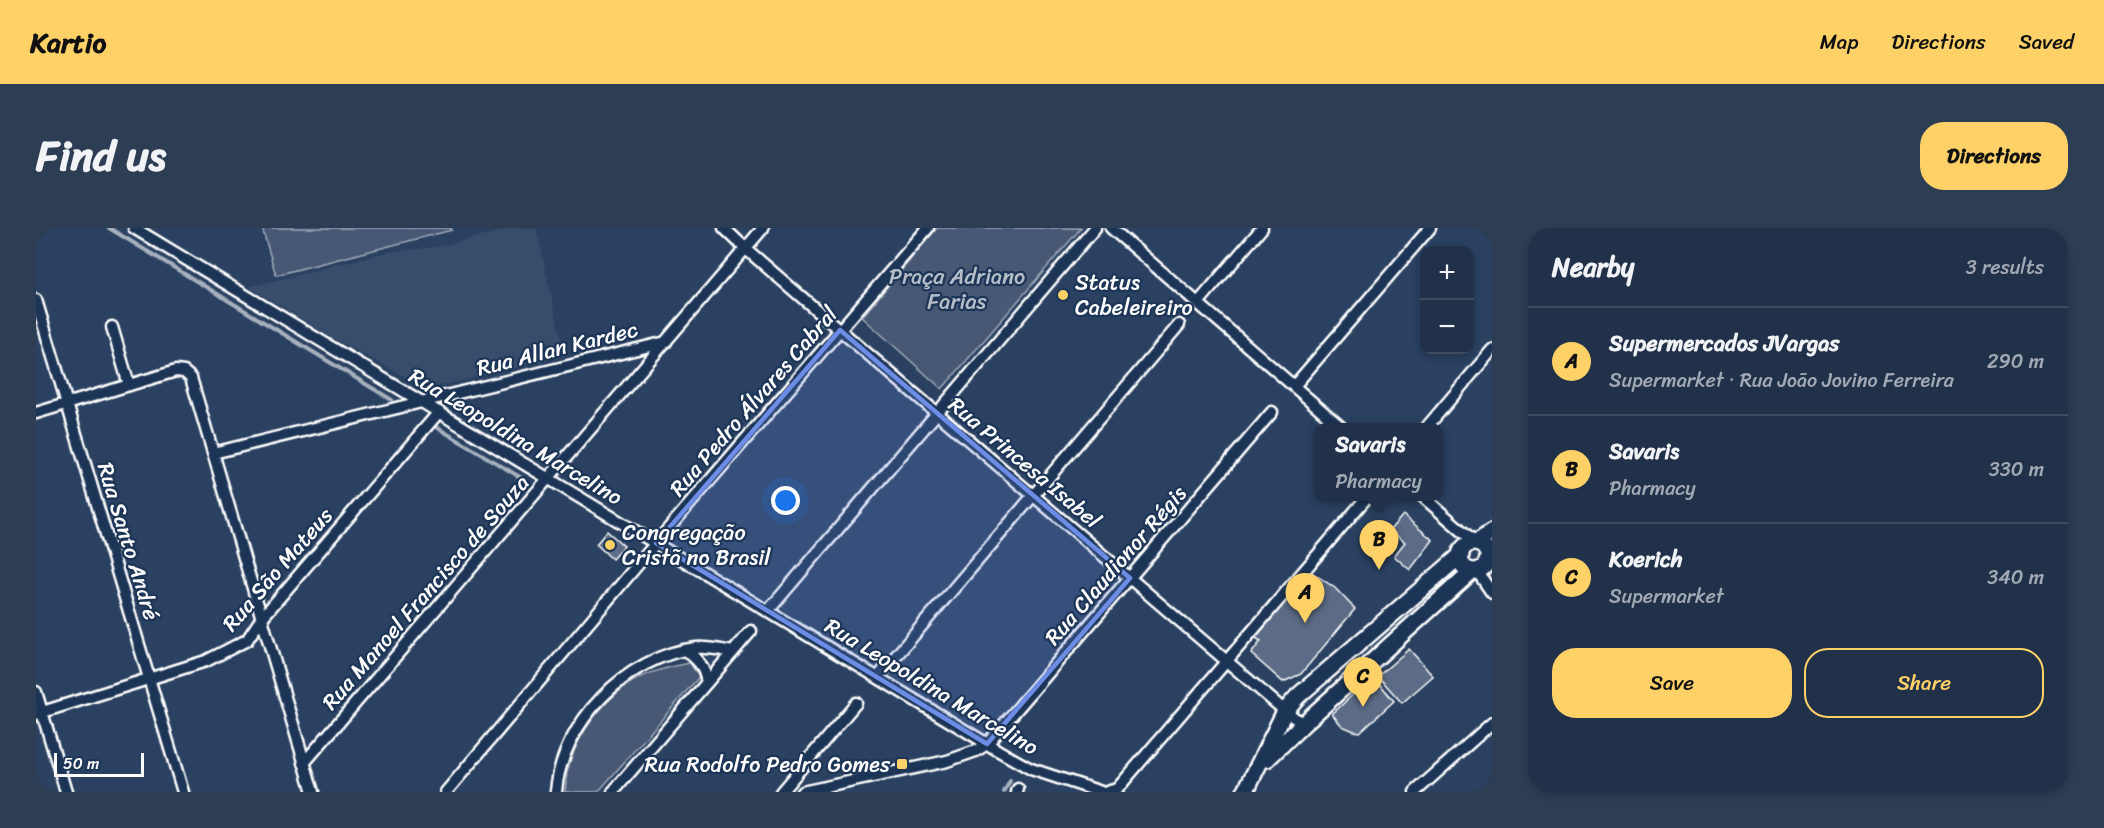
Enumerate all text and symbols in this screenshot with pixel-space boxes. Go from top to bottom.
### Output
text: Kartio [30,18,106,67]
text: Map [1820,23,1858,61]
text: Directions [1891,23,1986,61]
text: Saved [2019,23,2074,61]
text: Find us [36,119,166,193]
button: Directions [1920,122,2068,190]
text: Nearby [1552,244,1634,290]
map controls [1420,246,1474,354]
button: + [1420,246,1474,300]
text: 3 results [1966,250,2044,285]
park label: Praça Adriano Farias [889,257,1025,321]
place label: Status Cabeleireiro [1075,263,1193,327]
marker: Status Cabeleireiro [1056,288,1070,302]
street label: Rua Pedro Álvares Cabral [659,296,848,506]
button: − [1420,300,1474,354]
street label: Rua Allan Kardec [472,310,642,387]
text: Supermercados JVargas [1609,324,1839,363]
text: A [1565,344,1578,379]
text: 290 m [1987,344,2044,379]
street label: Rua Leopoldina Marcelino [401,357,630,516]
text: Supermarket · Rua João Jovino Ferreira [1609,363,1954,398]
street label: Rua Princesa Isabel [939,386,1111,539]
popup [1314,423,1443,501]
text: Savaris [1335,425,1405,464]
text: Savaris [1609,432,1679,471]
text: B [1565,452,1578,487]
text: 330 m [1989,452,2044,487]
street label: Rua Santo André [86,457,171,625]
text: Pharmacy [1335,464,1422,499]
street label: Rua Manoel Francisco de Souza [312,466,539,719]
text: Pharmacy [1609,471,1696,506]
street label: Rua Claudionor Régis [1034,476,1196,654]
your location [771,486,800,515]
street label: Rua São Mateus [212,497,344,641]
place label: Congregação Cristã no Brasil [622,513,771,577]
pin: B [1360,520,1398,570]
marker: Congregação Cristã no Brasil [603,538,617,552]
text: Koerich [1609,540,1682,579]
text: C [1565,560,1578,595]
text: 340 m [1987,560,2044,595]
pin: A [1286,574,1324,623]
text: Supermarket [1609,579,1724,614]
street label: Rua Leopoldina Marcelino [817,607,1046,766]
button: Save [1552,648,1792,718]
button: Share [1804,648,2044,718]
pin: C [1344,658,1382,707]
place label: Rua Rodolfo Pedro Gomes [644,745,891,784]
text: 50 m [63,749,99,778]
scale bar [54,750,144,778]
marker: Rua Rodolfo Pedro Gomes [895,757,909,771]

